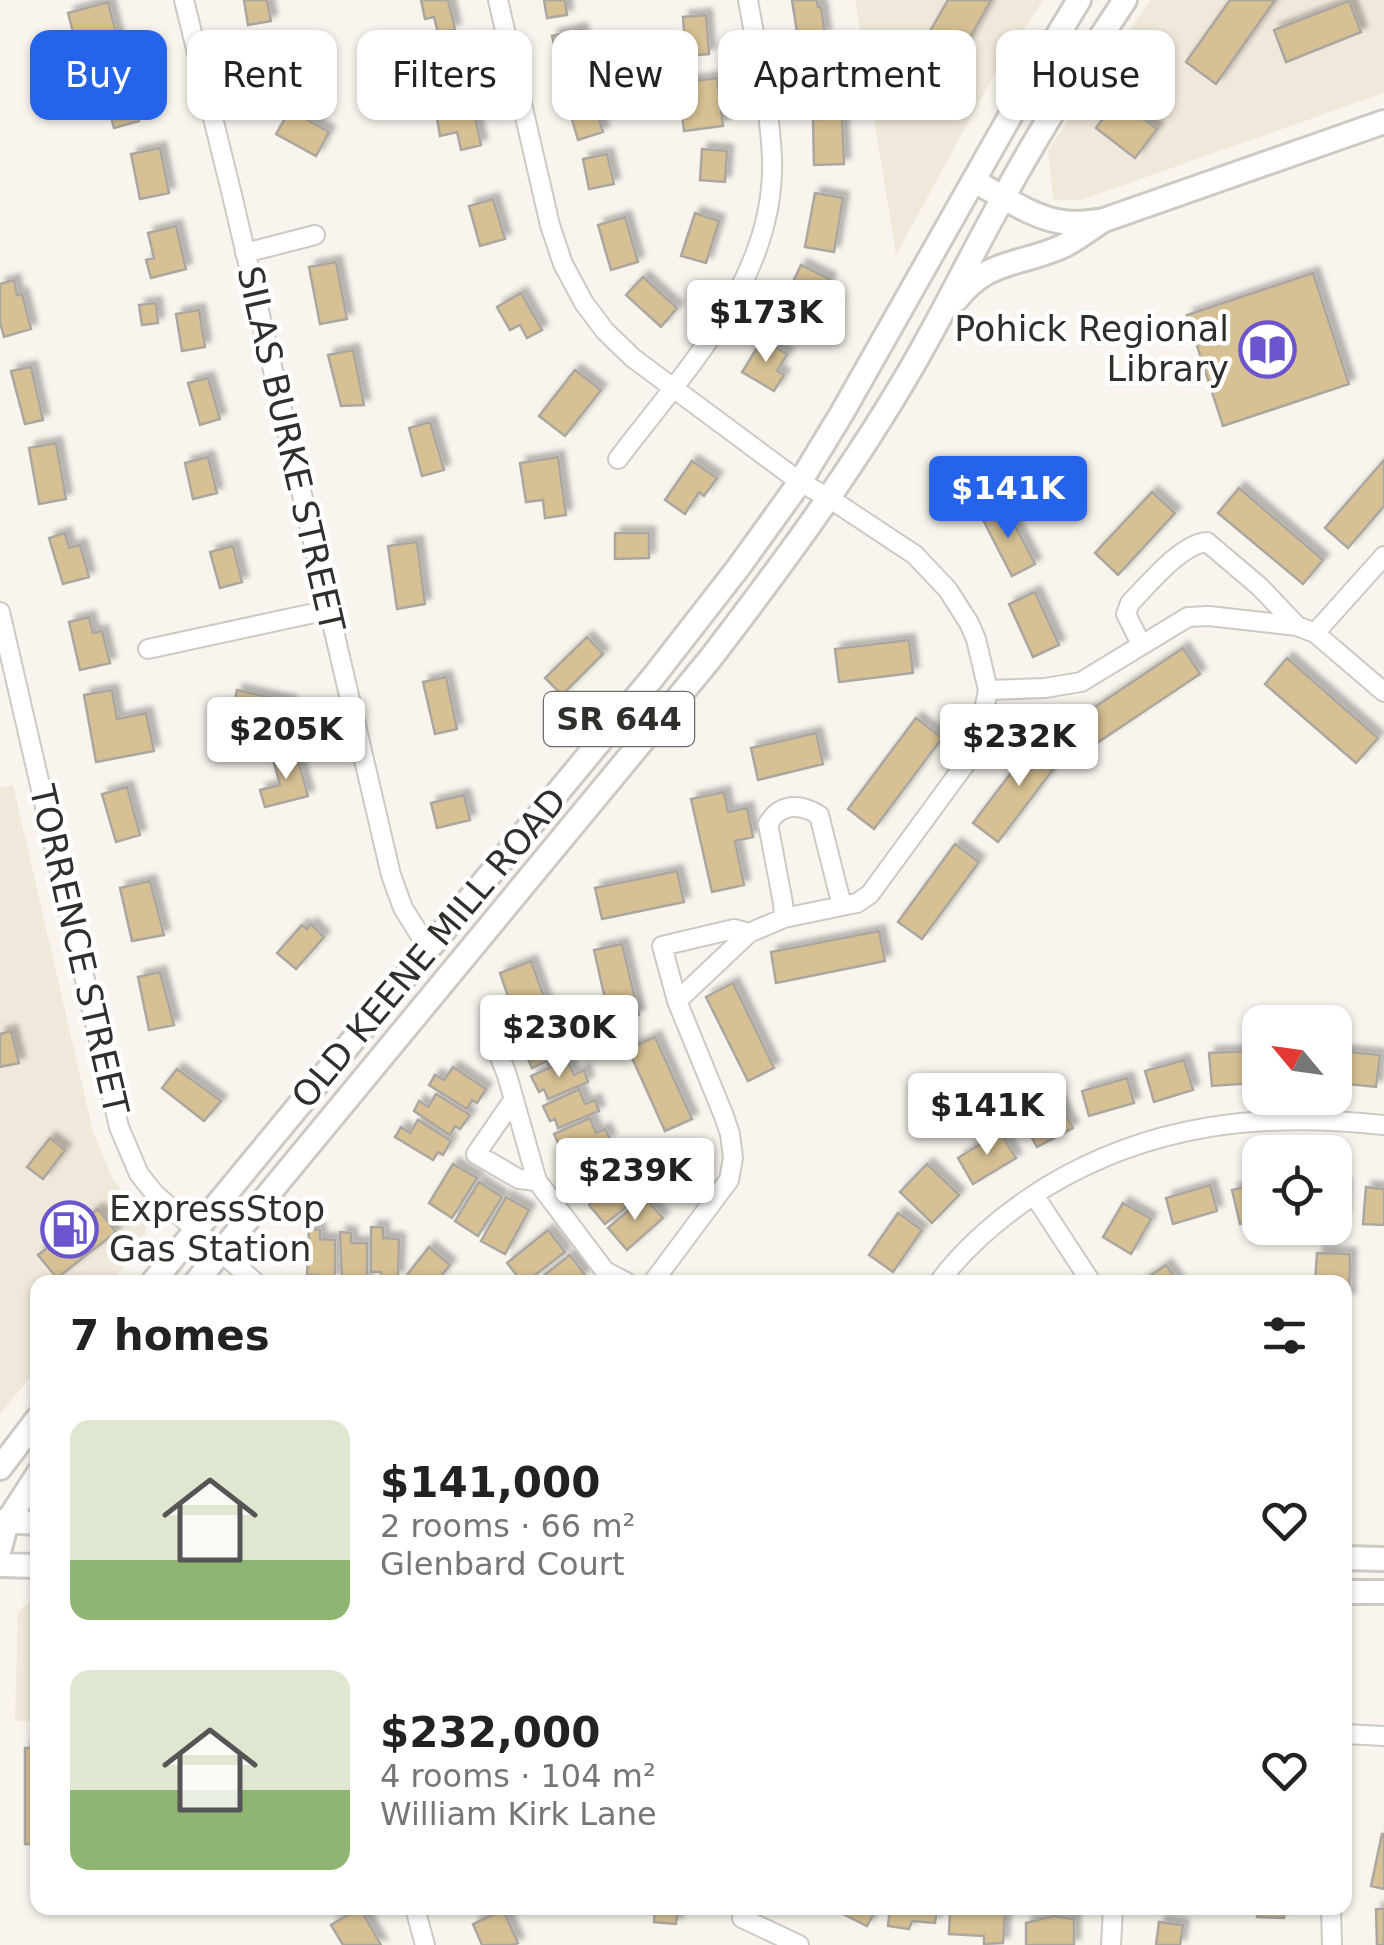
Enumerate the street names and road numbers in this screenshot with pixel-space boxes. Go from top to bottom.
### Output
street label: SILAS BURKE STREET [229,262,353,636]
road number: SR 644 [544,692,694,746]
street label: TORRENCE STREET [21,780,137,1119]
street label: OLD KEENE MILL ROAD [284,780,574,1116]

